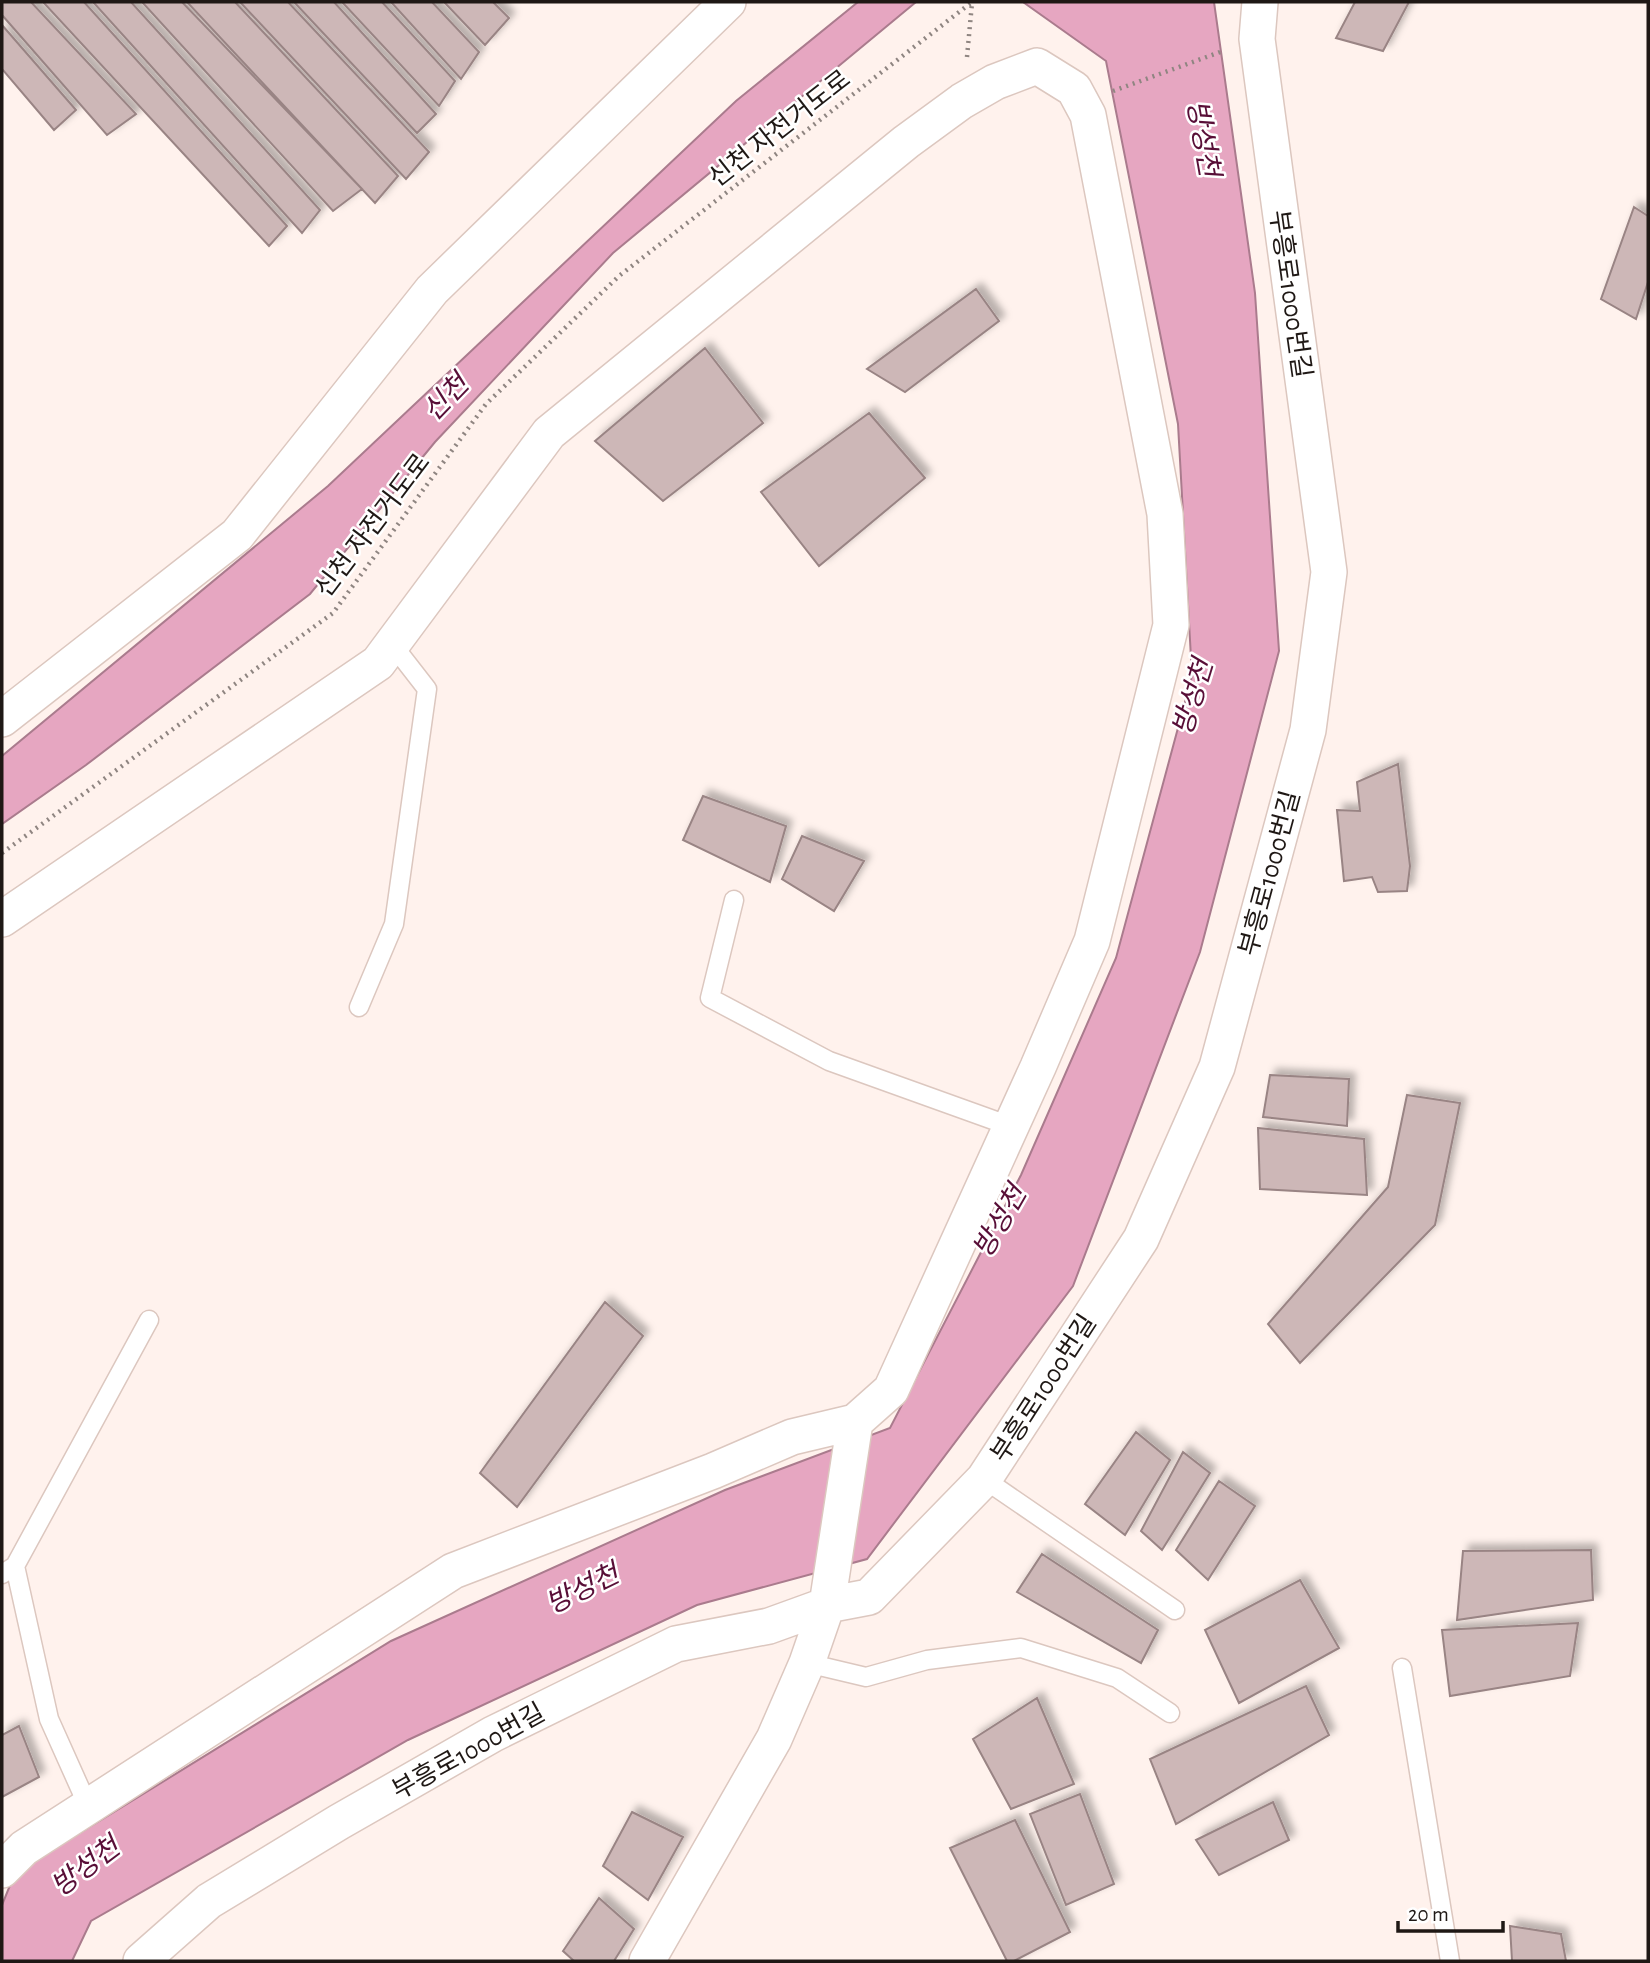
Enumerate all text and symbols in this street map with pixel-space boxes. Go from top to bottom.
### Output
street label: 신천 자전거도로 [703,65,855,192]
water label: 방성천 [1182,98,1225,182]
street label: 부흥로1000번길 [1265,208,1316,380]
water label: 신천 [417,366,477,427]
street label: 신천 자전거도로 [310,449,435,602]
water label: 방성천 [1167,653,1220,739]
street label: 부흥로1000번길 [1234,788,1304,959]
water label: 방성천 [968,1178,1034,1262]
street label: 부흥로1000번길 [986,1310,1101,1467]
water label: 방성천 [541,1557,627,1619]
street label: 부흥로1000번길 [387,1698,549,1804]
water label: 방성천 [46,1830,128,1902]
scale bar [1398,1890,1503,1934]
text: 20 m [1408,1904,1449,1925]

